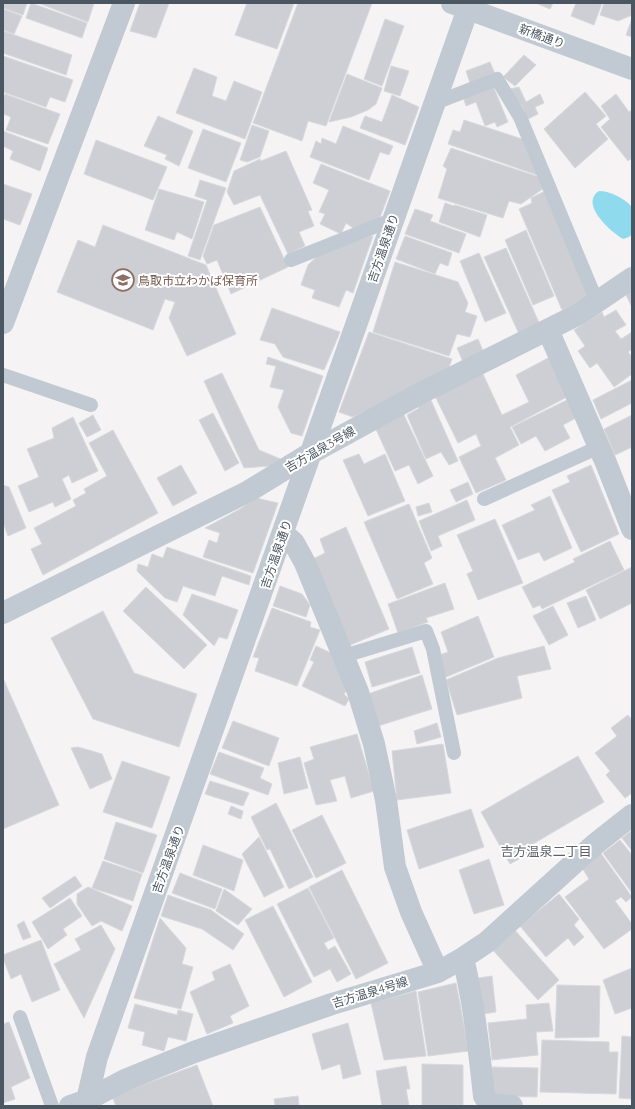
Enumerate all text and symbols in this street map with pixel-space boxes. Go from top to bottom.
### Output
street label: 新橋通り [517,21,567,51]
street label: 吉方温泉通り [364,212,402,284]
school or university icon: 鳥取市立わかば保育所 [110,267,136,293]
place label: 鳥取市立わかば保育所 [138,273,258,288]
street label: 吉方温泉3号線 [282,423,358,475]
street label: 吉方温泉通り [257,518,295,590]
street label: 吉方温泉通り [149,823,187,895]
district label: 吉方温泉二丁目 [500,843,592,859]
street label: 吉方温泉4号線 [330,973,410,1011]

